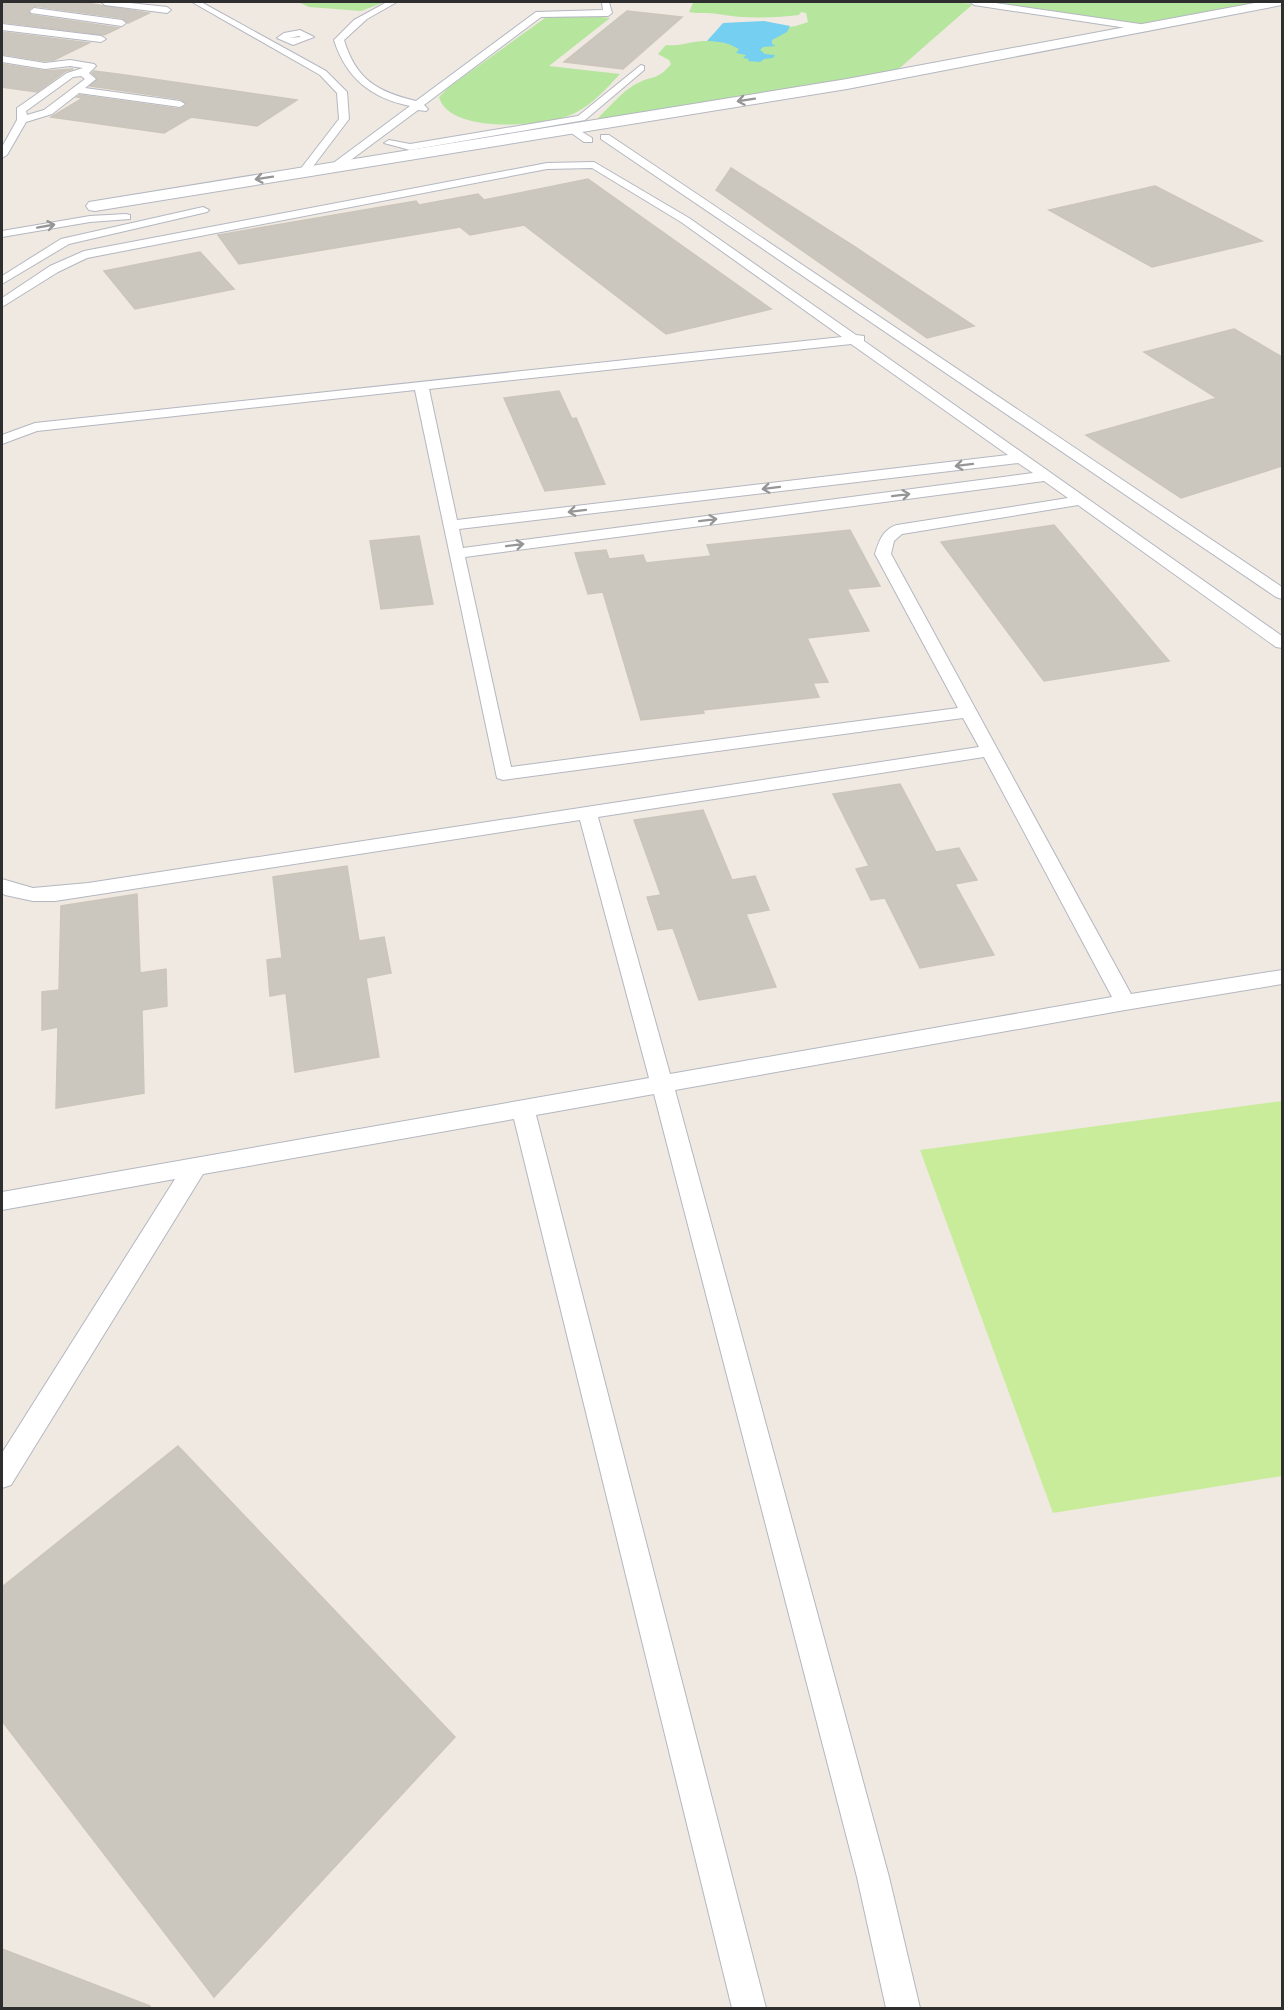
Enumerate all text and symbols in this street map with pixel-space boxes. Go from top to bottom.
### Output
one-way arrow [737,95,757,106]
one-way arrow [254,173,274,184]
one-way arrow [35,221,55,232]
one-way arrow [955,460,975,471]
one-way arrow [761,483,781,494]
one-way arrow [891,489,911,500]
one-way arrow [568,505,588,516]
one-way arrow [698,514,717,525]
one-way arrow [504,539,524,550]

